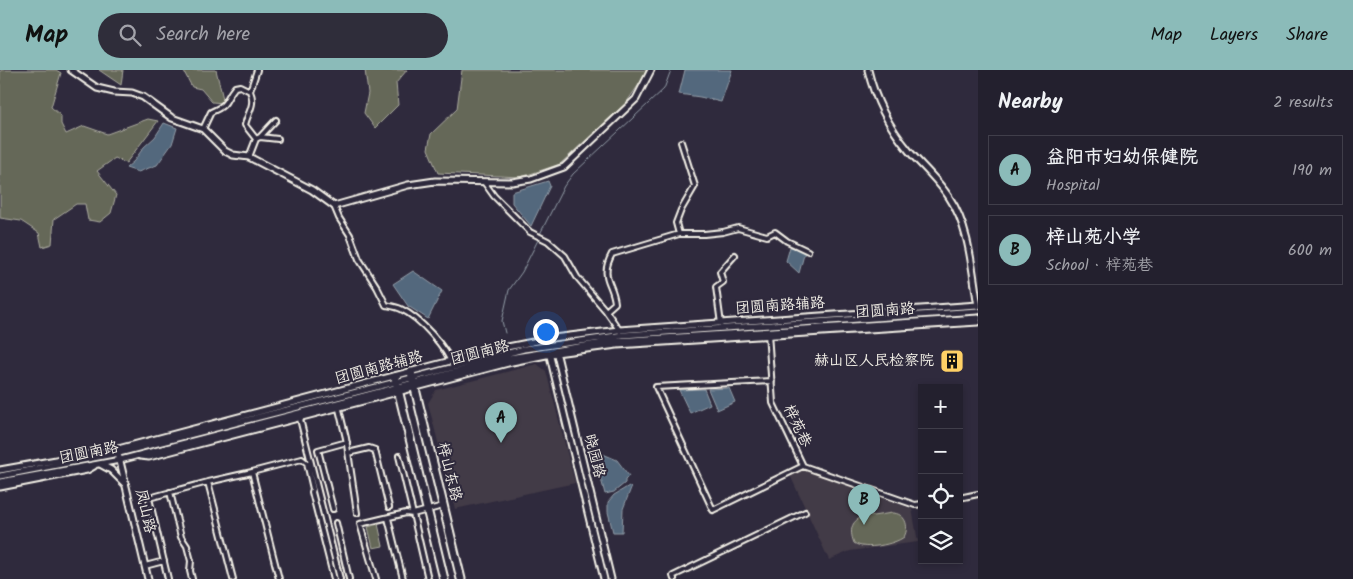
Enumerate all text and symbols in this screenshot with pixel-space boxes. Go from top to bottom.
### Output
search box [98,13,448,58]
text: Map [25,16,68,55]
text: Search here [156,20,250,50]
icon: search [116,21,144,49]
text: Map [1151,21,1182,50]
text: Layers [1210,21,1258,50]
text: Share [1286,21,1328,50]
text: Nearby [998,86,1063,119]
text: 2 results [1273,90,1333,115]
text: 益阳市妇幼保健院 [1046,143,1198,173]
text: A [1010,158,1020,183]
text: 190 m [1292,158,1332,183]
text: Hospital [1046,173,1100,198]
text: 梓山苑小学 [1046,223,1141,253]
text: B [1010,238,1020,263]
text: 600 m [1288,238,1332,263]
text: School · 梓苑巷 [1046,253,1153,278]
street label: 团圆南路辅路 [734,291,826,321]
street label: 团圆南路 [854,297,916,325]
your location [533,319,559,345]
street label: 团圆南路 [448,334,512,372]
street label: 团圆南路辅路 [332,345,426,391]
building icon: 赫山区人民检察院 [939,348,965,374]
place label: 赫山区人民检察院 [814,349,934,373]
map controls [918,384,963,564]
button: + [918,384,963,429]
street label: 梓苑巷 [776,401,818,451]
pin: A [485,402,517,443]
button: − [918,429,963,474]
street label: 晓园路 [577,431,611,481]
street label: 团圆南路 [57,435,121,471]
street label: 梓山东路 [430,440,468,504]
button: locate [918,474,963,519]
pin: B [848,484,880,525]
street label: 凤山路 [128,486,162,536]
button: layers [918,519,963,564]

